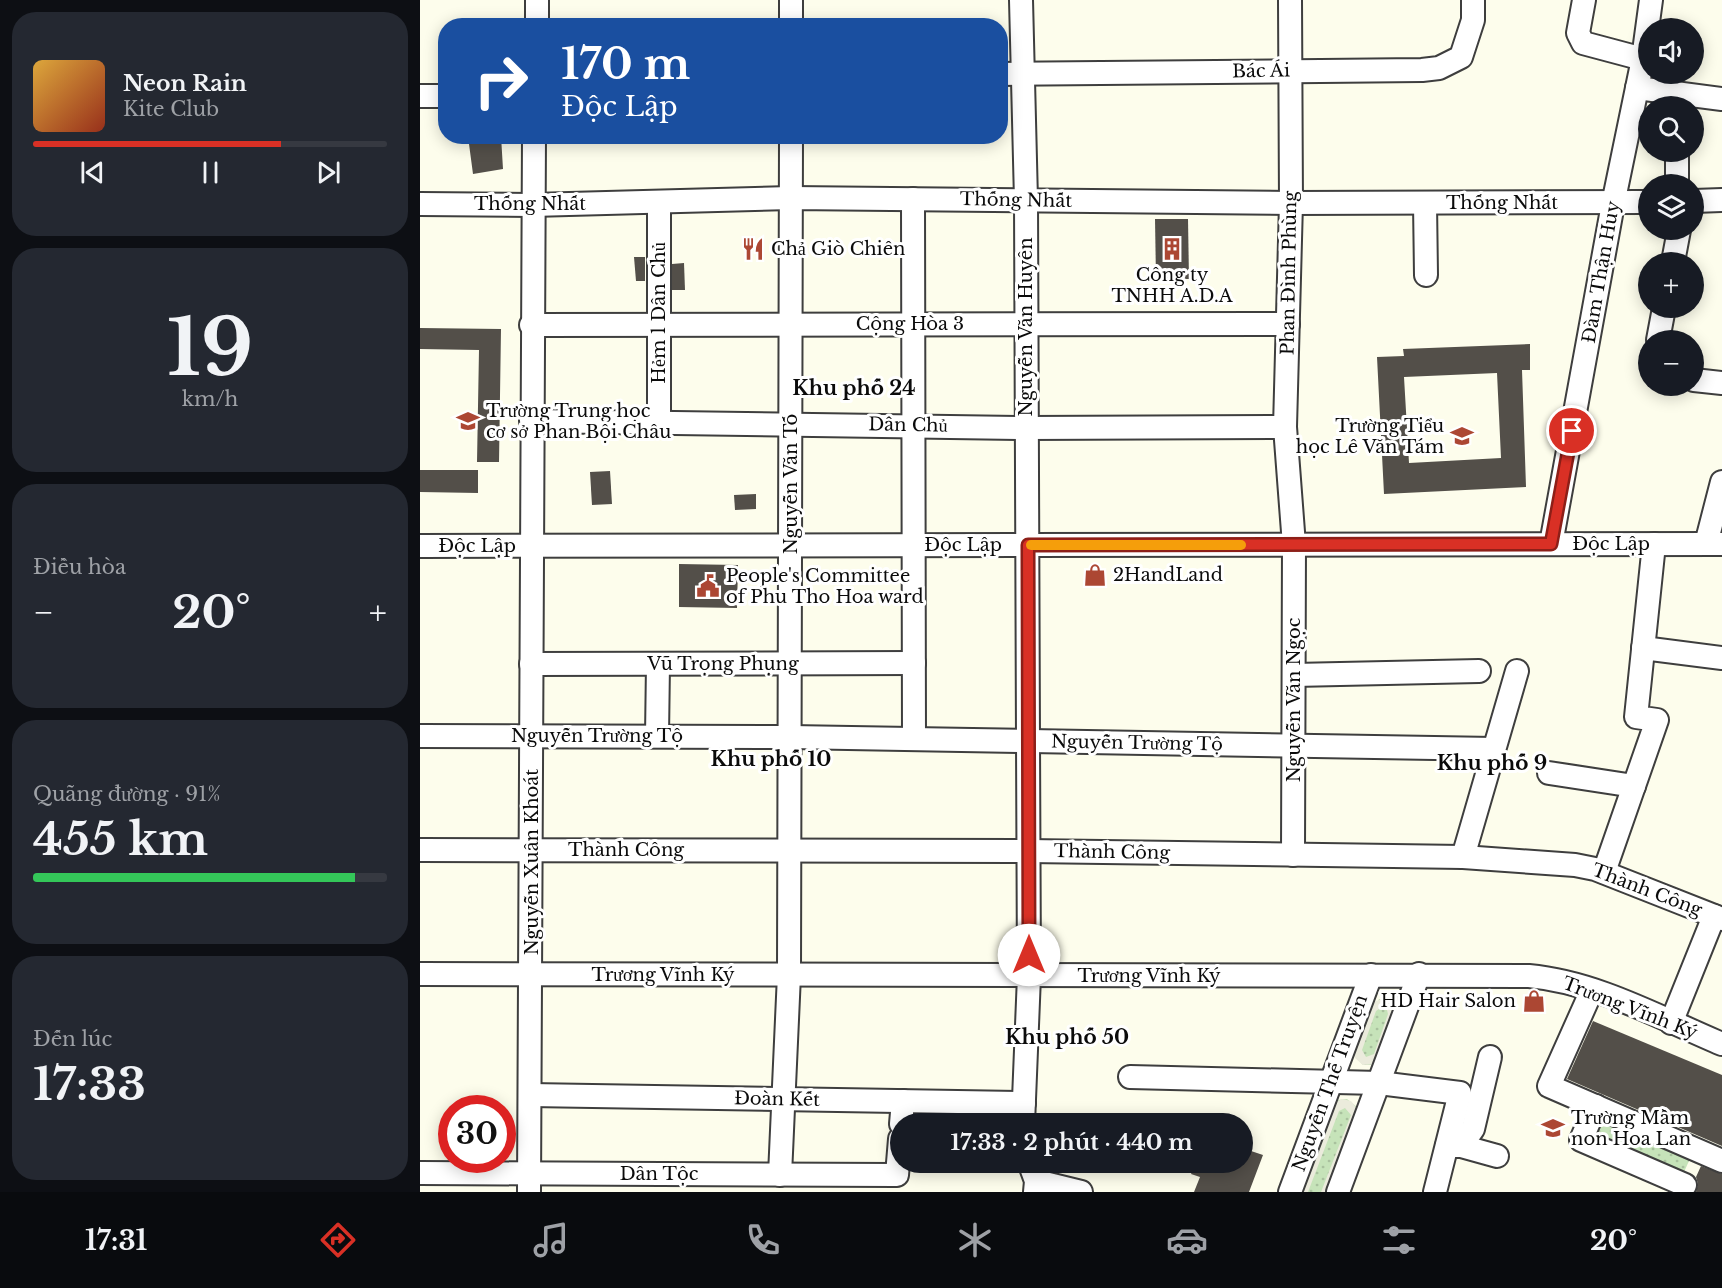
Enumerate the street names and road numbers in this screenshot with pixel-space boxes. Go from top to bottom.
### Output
street label: Bác Ái [1232,58,1290,83]
street label: Thống Nhất [960,188,1072,212]
street label: Phan Đình Phùng [1277,190,1301,355]
street label: Thống Nhất [1446,192,1558,214]
street label: Thống Nhất [474,193,586,215]
street label: Đàm Thận Huy [1578,199,1624,345]
street label: Nguyễn Văn Huyên [1015,237,1037,417]
street label: Hẻm 1 Dân Chủ [648,242,670,384]
street label: Cộng Hòa 3 [856,313,964,335]
street label: Dân Chủ [868,413,948,437]
street label: Nguyễn Văn Tố [780,414,802,554]
street label: Độc Lập [1572,533,1650,555]
street label: Độc Lập [924,534,1002,556]
street label: Độc Lập [438,535,516,557]
street label: Nguyễn Văn Ngọc [1283,617,1305,782]
street label: Vũ Trọng Phụng [646,653,799,675]
street label: Nguyễn Trường Tộ [511,725,683,747]
street label: Nguyễn Trường Tộ [1051,731,1223,755]
street label: Nguyễn Xuân Khoát [521,769,543,955]
street label: Thành Công [568,839,684,861]
street label: Thành Công [1054,840,1170,864]
street label: Thành Công [1589,859,1705,921]
street label: Trương Vĩnh Ký [592,964,735,986]
street label: Trương Vĩnh Ký [1078,965,1221,987]
street label: Trương Vĩnh Ký [1559,972,1701,1044]
street label: Nguyễn Thế Truyện [1288,991,1372,1175]
street label: Đoàn Kết [734,1087,820,1111]
street label: Dân Tộc [620,1163,699,1185]

